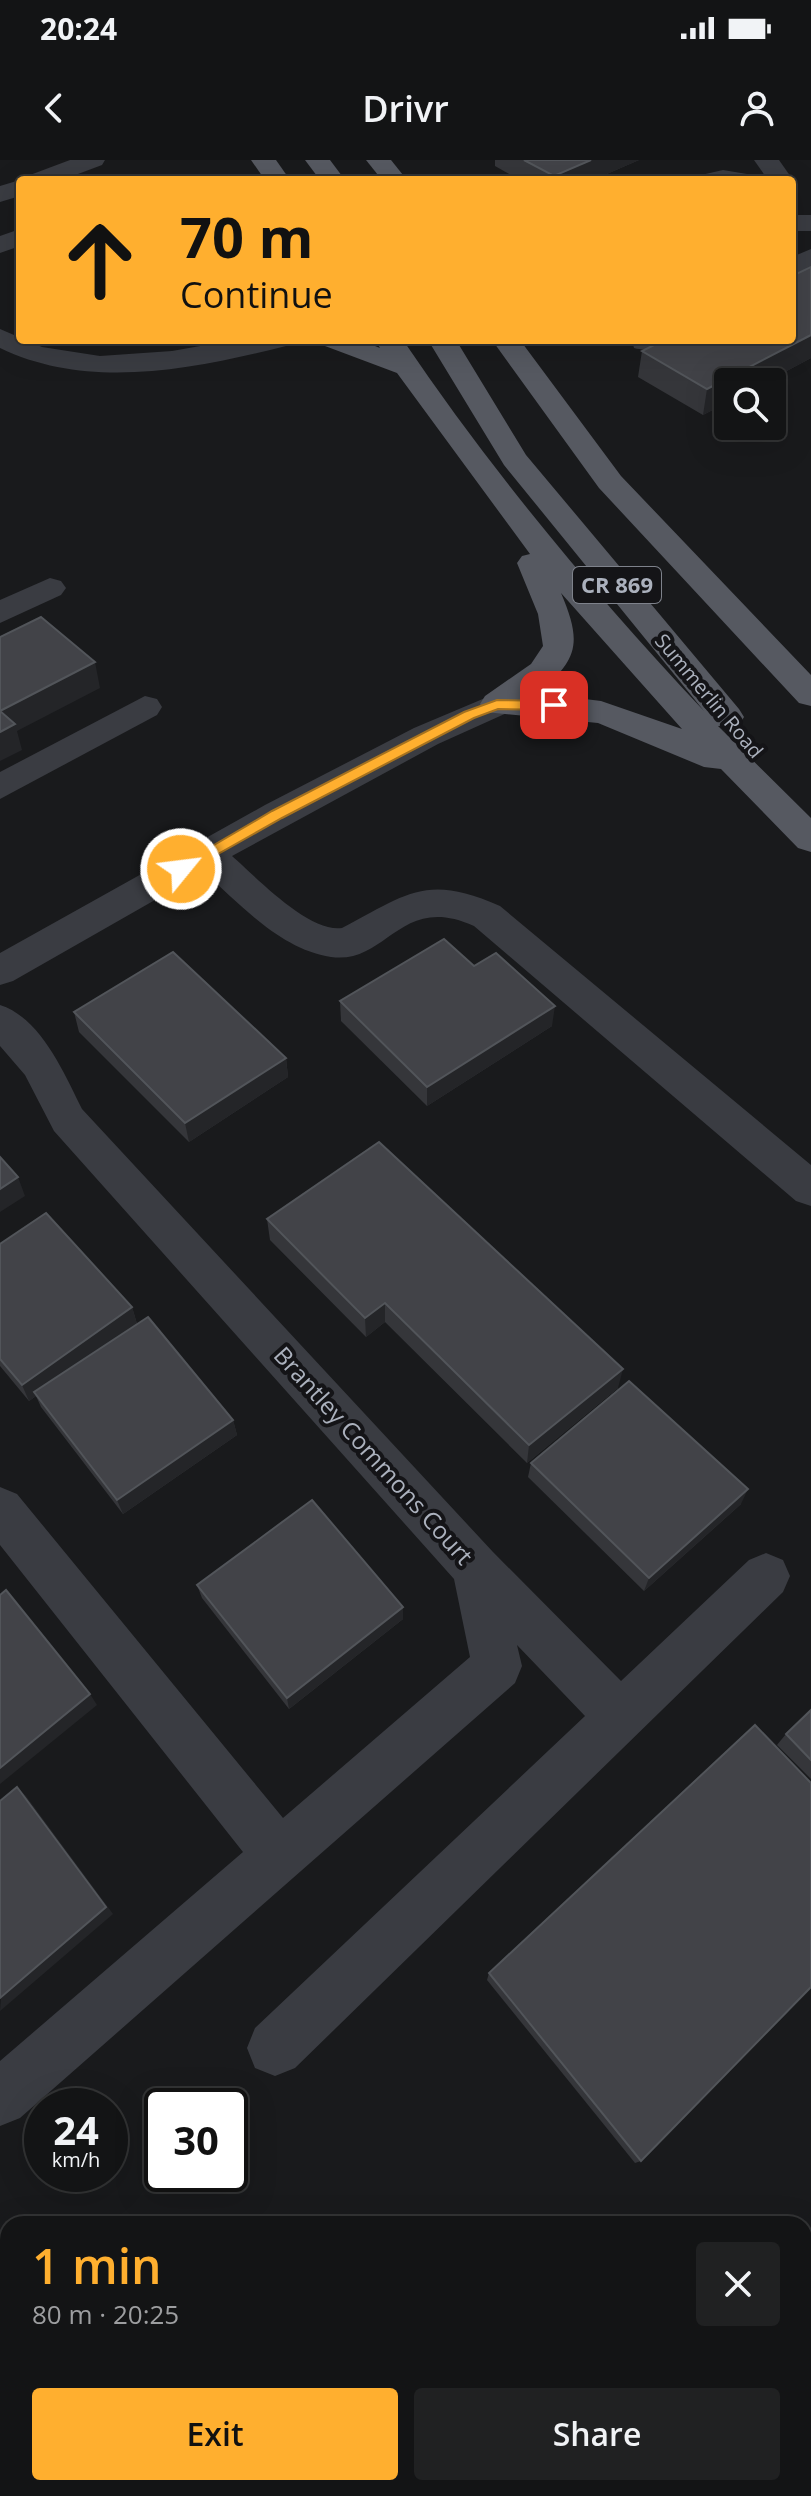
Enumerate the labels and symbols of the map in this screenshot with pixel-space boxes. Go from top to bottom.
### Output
road number: CR 869 [573,567,661,603]
street label: Summerlin Road [649,628,770,764]
pin [520,671,588,739]
position arrow [139,827,223,911]
street label: Brantley Commons Court [267,1339,481,1571]
speed limit sign: 30 [144,2088,248,2192]

